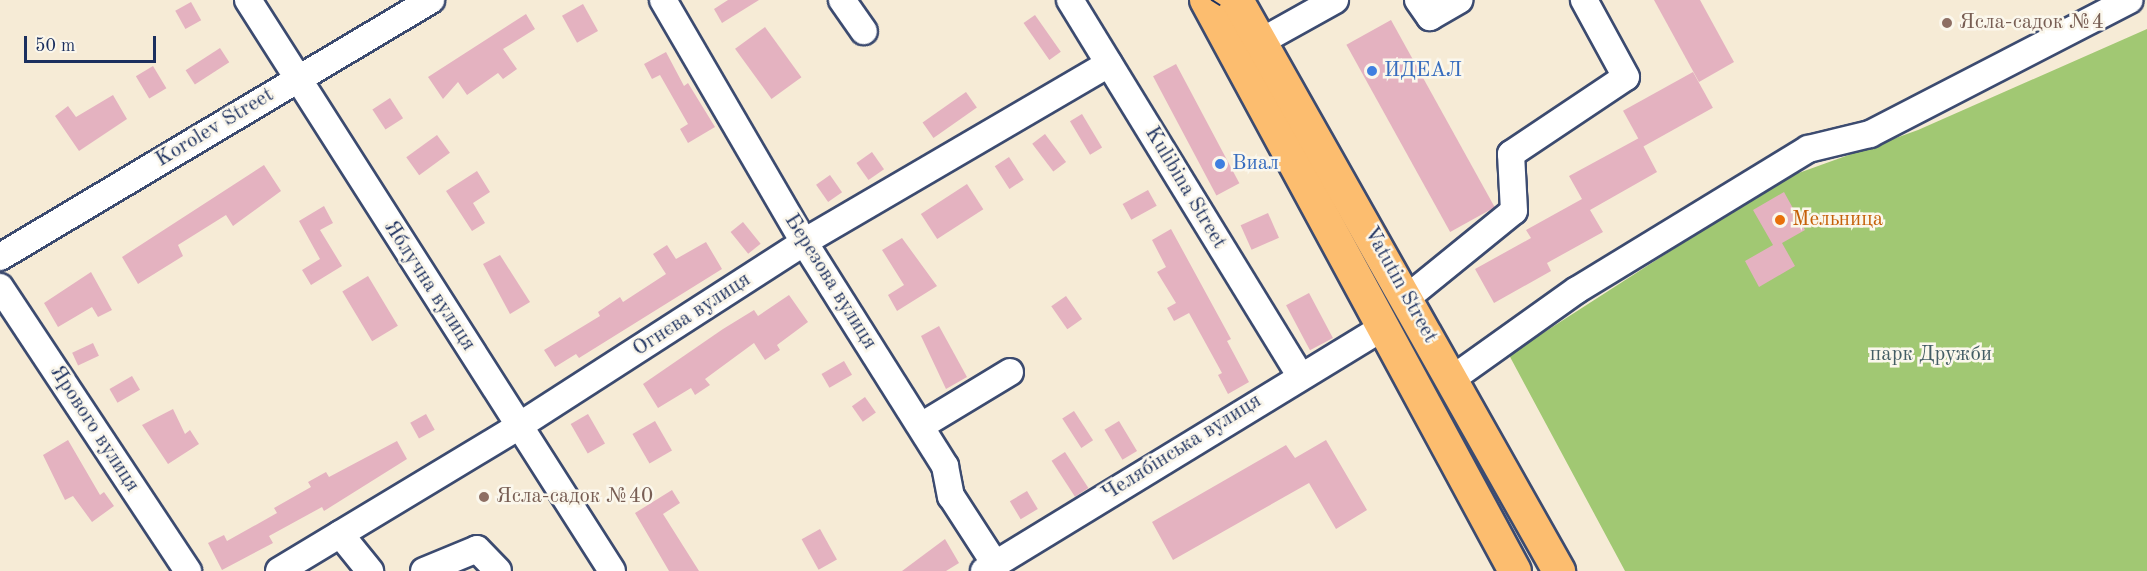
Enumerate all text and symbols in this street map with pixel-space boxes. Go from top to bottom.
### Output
place label: Ясла-садок №4 [1959,10,2104,36]
marker: Ясла-садок №4 [1940,16,1954,30]
scale bar [27,24,159,62]
text: 50 m [35,37,75,55]
place label: ИДЕАЛ [1384,58,1462,84]
marker: ИДЕАЛ [1365,64,1379,78]
street label: Korolev Street [151,83,279,173]
street label: Kulibina Street [1139,122,1231,254]
place label: Виал [1232,151,1279,177]
marker: Виал [1213,157,1227,171]
place label: Мельница [1792,207,1883,233]
street label: Березова вулиця [778,209,882,355]
marker: Мельница [1773,213,1787,227]
street label: Яблучна вулиця [377,216,481,356]
street label: Vatutin Street [1358,222,1442,348]
street label: Огнєва вулиця [628,268,756,362]
park label: парк Дружби [1870,342,1992,368]
street label: Ярового вулиця [44,361,144,497]
street label: Челябінська вулиця [1098,389,1266,507]
place label: Ясла-садок №40 [496,484,653,510]
marker: Ясла-садок №40 [477,490,491,504]

